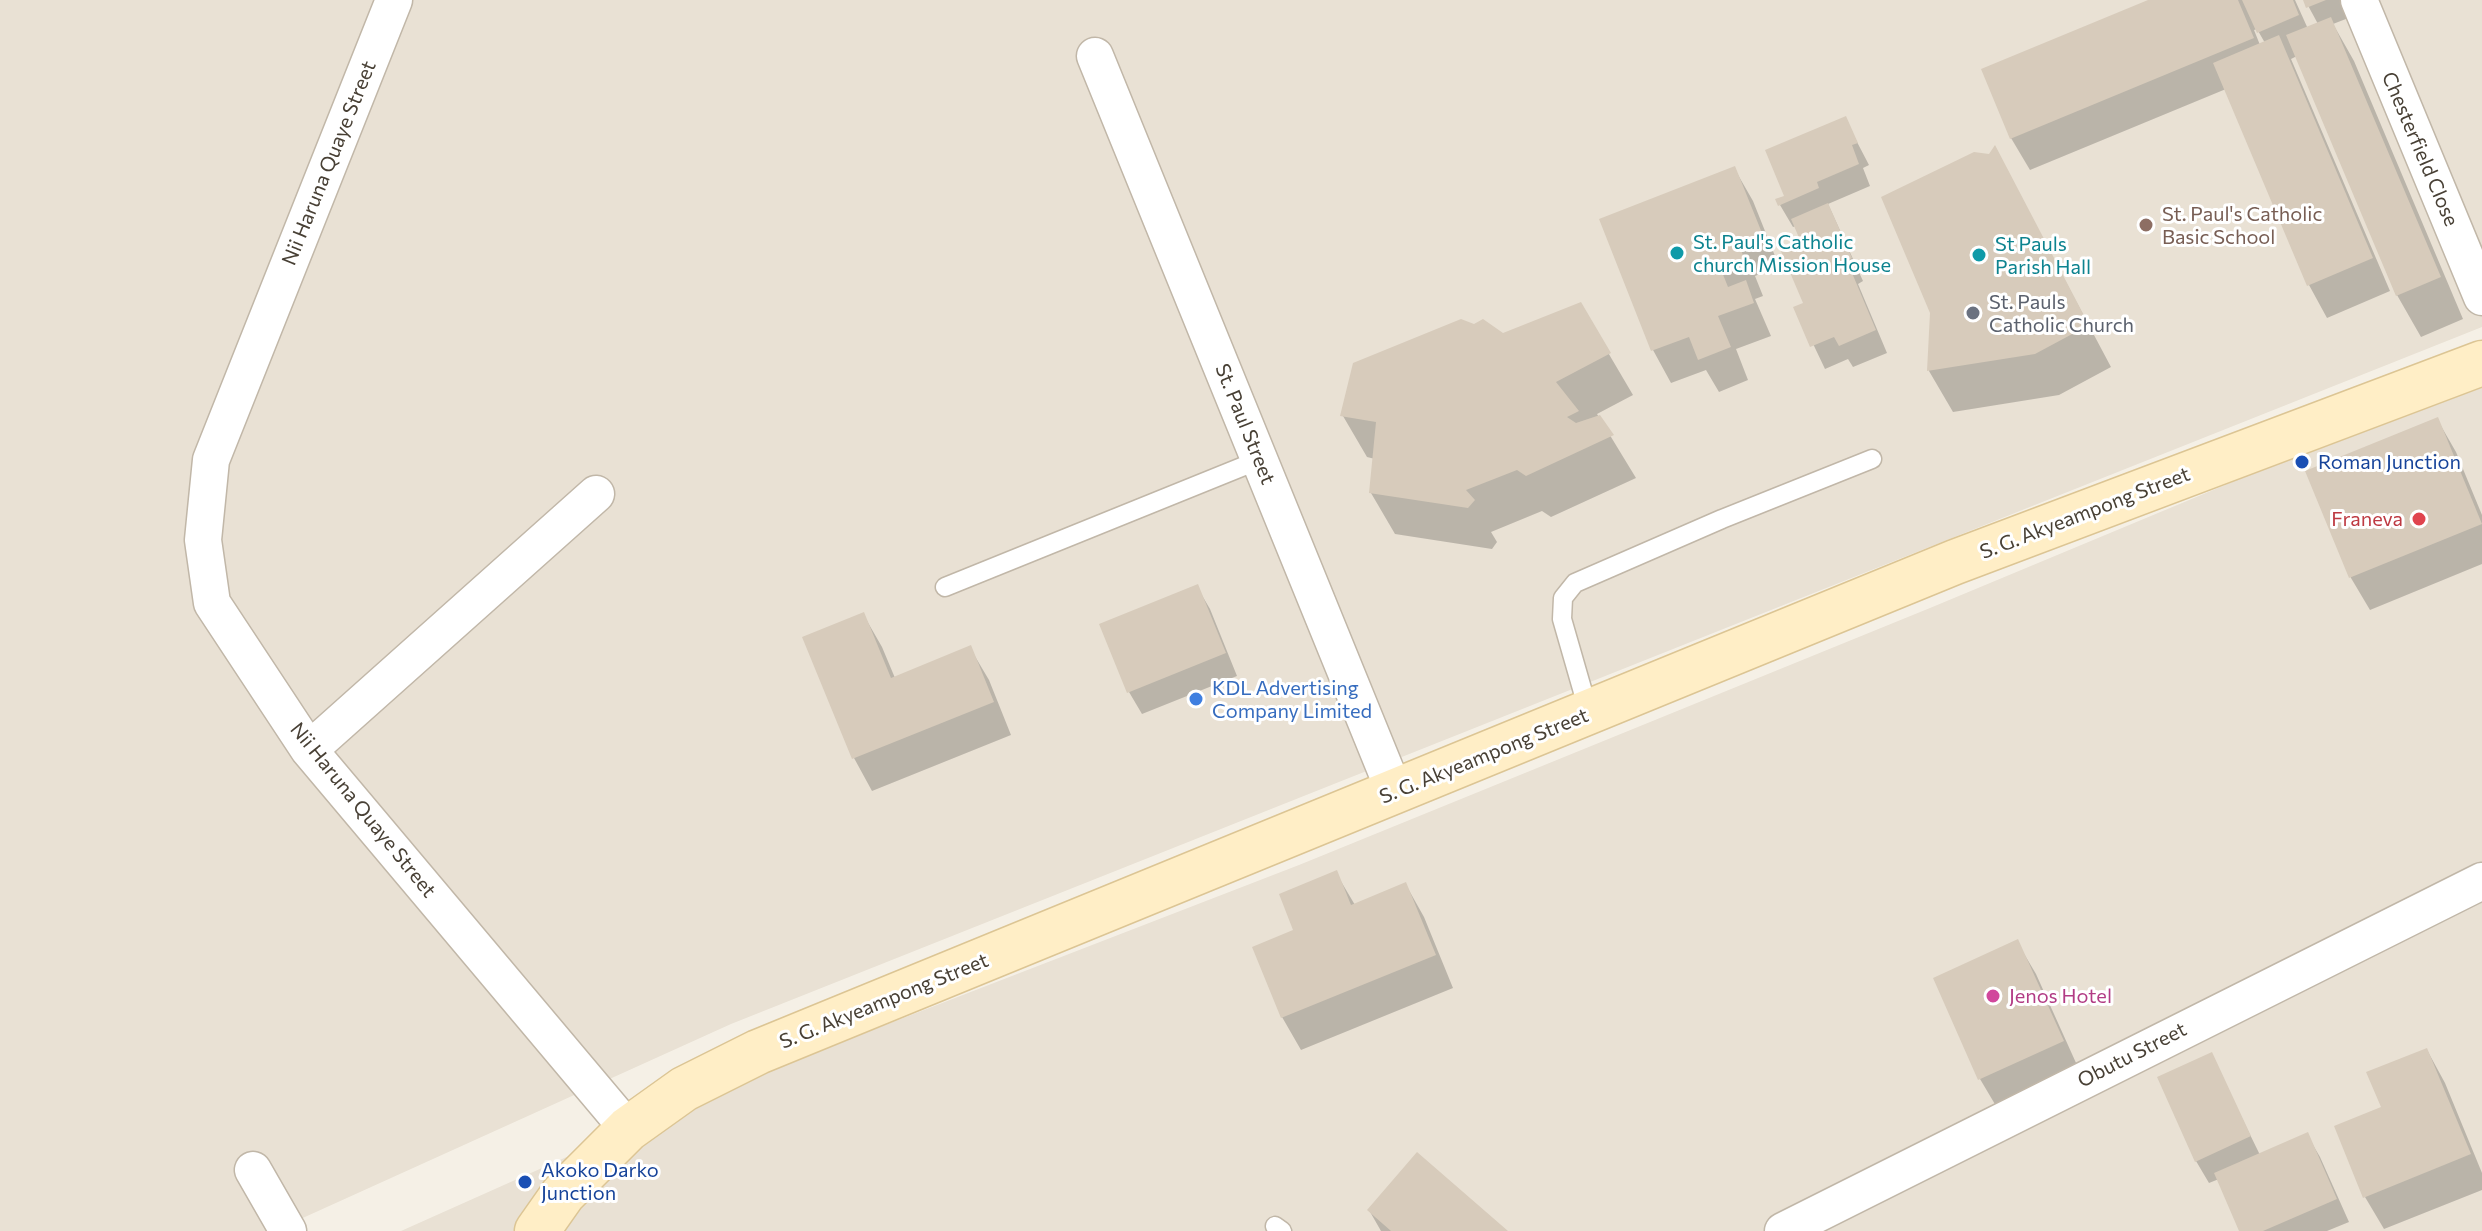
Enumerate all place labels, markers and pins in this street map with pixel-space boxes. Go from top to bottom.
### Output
place label: St. Paul's Catholic Basic School [2162,202,2322,249]
marker: St. Paul's Catholic Basic School [2137,216,2155,234]
place label: St. Paul's Catholic church Mission House [1693,230,1891,277]
place label: St Pauls Parish Hall [1995,232,2091,279]
marker: St. Paul's Catholic church Mission House [1668,244,1686,262]
marker: St Pauls Parish Hall [1970,246,1988,264]
place label: St. Pauls Catholic Church [1989,290,2134,337]
marker: St. Pauls Catholic Church [1964,304,1982,322]
place label: Roman Junction [2318,450,2461,474]
marker: Roman Junction [2293,453,2311,471]
place label: Franeva [2331,507,2403,531]
marker: Franeva [2410,510,2428,528]
place label: KDL Advertising Company Limited [1212,676,1372,723]
marker: KDL Advertising Company Limited [1187,690,1205,708]
place label: Jenos Hotel [2009,984,2112,1008]
marker: Jenos Hotel [1984,987,2002,1005]
place label: Akoko Darko Junction [541,1158,659,1205]
marker: Akoko Darko Junction [516,1173,534,1191]

